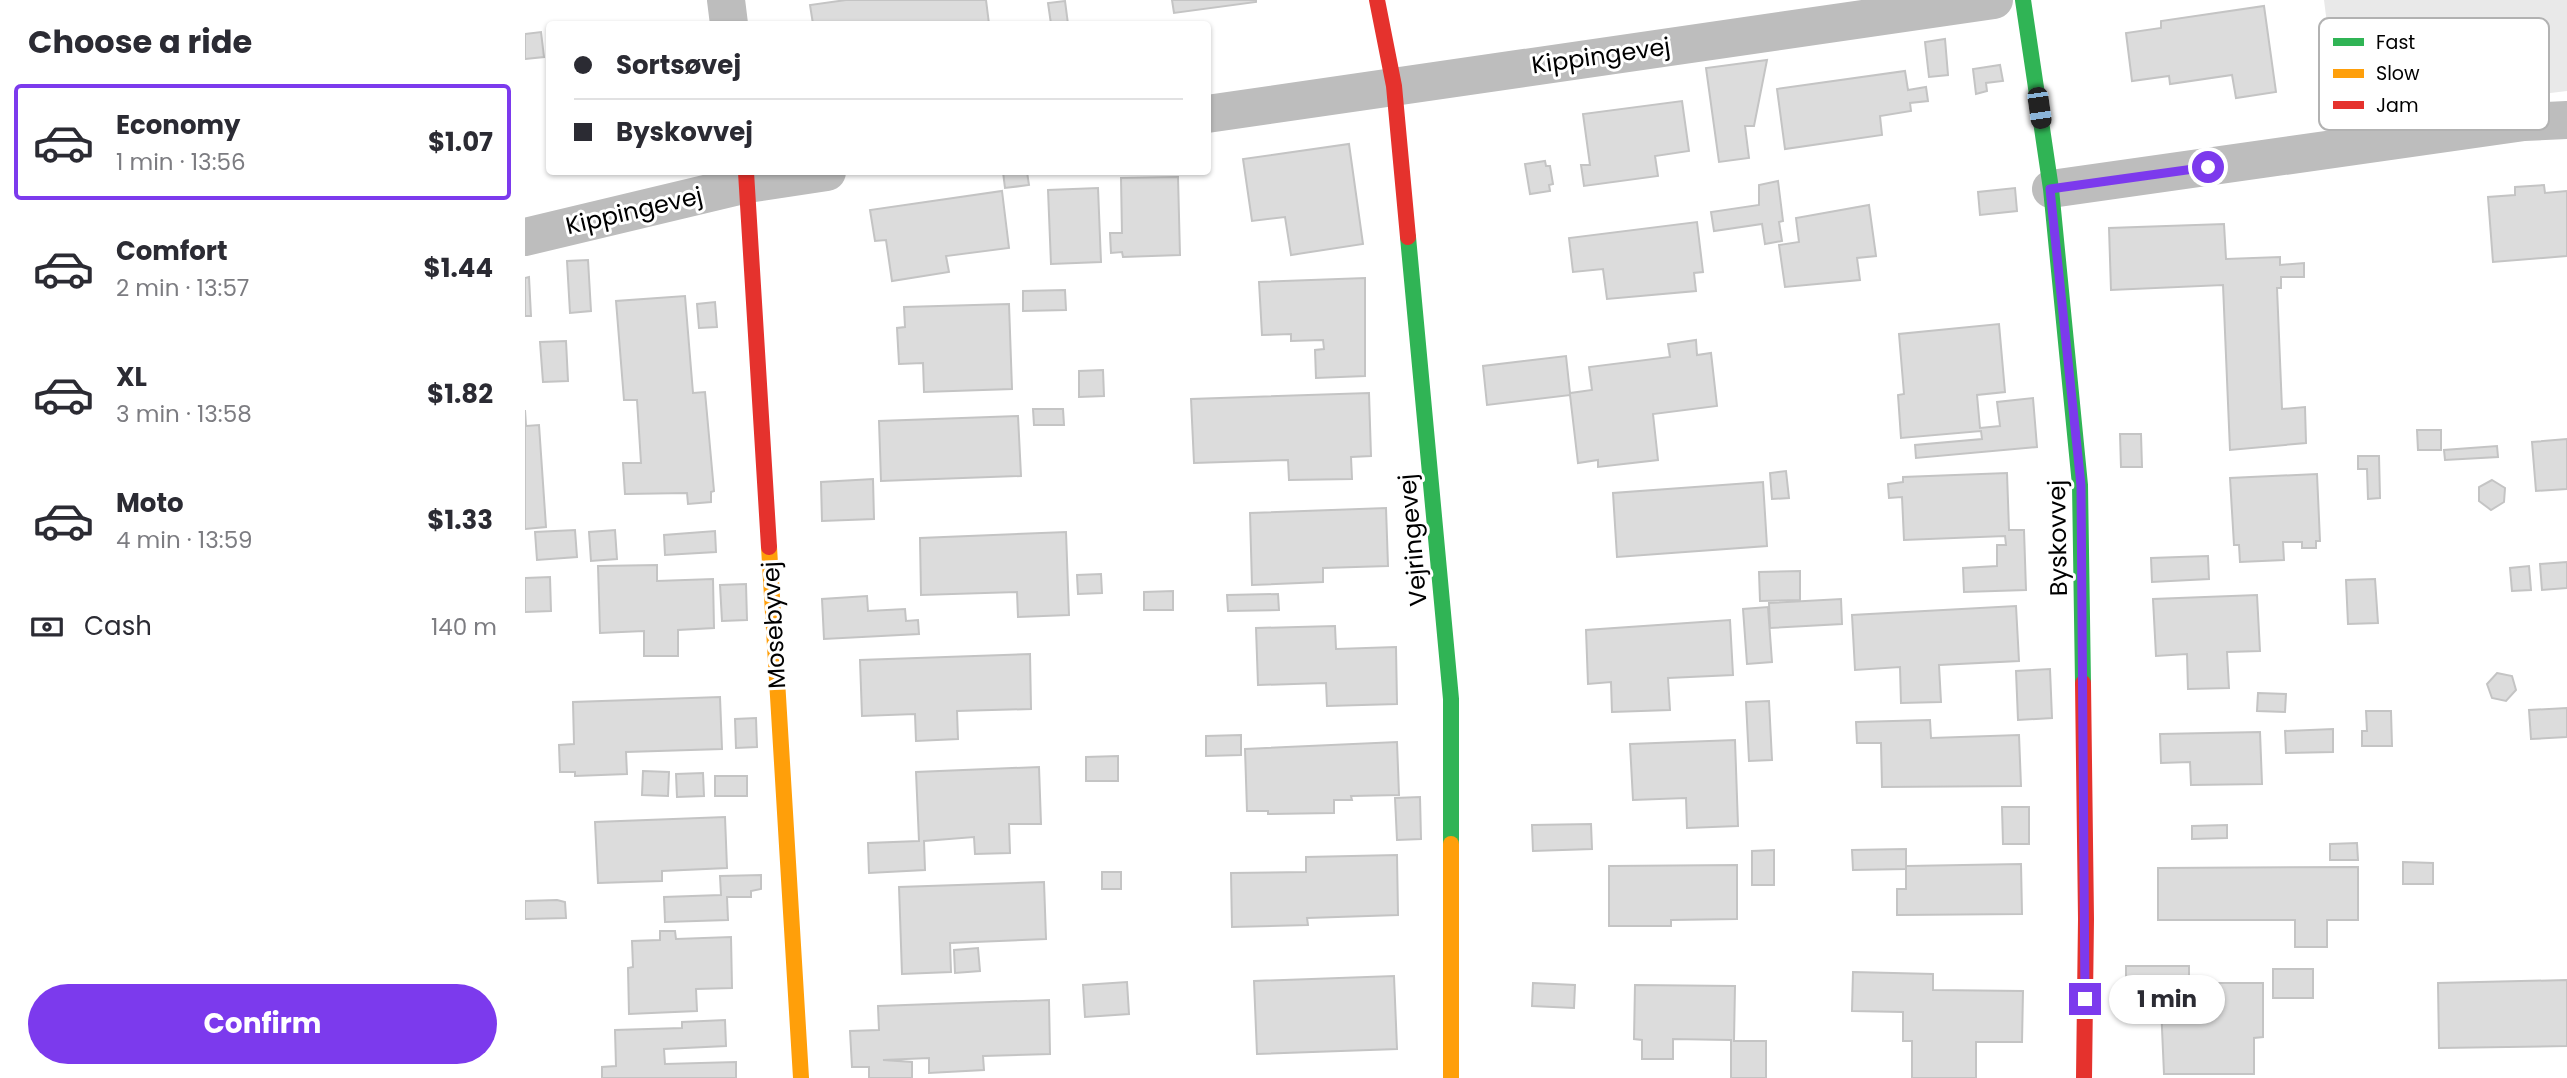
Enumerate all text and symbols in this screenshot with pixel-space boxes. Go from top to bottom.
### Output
legend [2319,18,2549,130]
text: Choose a ride [28,19,252,64]
street label: Kippingevej [1530,29,1672,82]
text: Fast [2376,29,2415,56]
text: Sortsøvej [616,47,741,83]
text: Slow [2376,60,2420,87]
car [2026,86,2053,130]
text: Jam [2376,92,2418,119]
text: Economy [116,107,240,143]
icon: car [32,111,95,174]
text: Byskovvej [616,114,753,150]
text: $1.07 [428,124,493,160]
text: 1 min · 13:56 [116,146,246,178]
route start [2192,151,2224,183]
street label: Kippingevej [562,179,706,242]
text: Comfort [116,233,228,269]
icon: car [32,237,95,300]
text: $1.44 [424,250,493,286]
text: 2 min · 13:57 [116,272,249,304]
text: XL [116,359,147,395]
icon: car [32,363,95,426]
text: $1.82 [427,376,493,412]
text: 3 min · 13:58 [116,398,252,430]
street label: Vejringevej [1390,473,1435,608]
street label: Byskovvej [2040,480,2075,596]
text: Moto [116,485,184,521]
icon: car [32,489,95,552]
text: $1.33 [427,502,493,538]
text: 4 min · 13:59 [116,524,253,556]
street label: Mosebyvej [754,561,793,690]
icon: cash [28,608,66,646]
text: Cash [84,608,152,644]
text: 140 m [431,611,497,643]
callout: 1 min [2109,974,2225,1024]
route end [2069,983,2101,1015]
text: 1 min [2137,983,2197,1015]
button: Confirm [28,984,497,1064]

